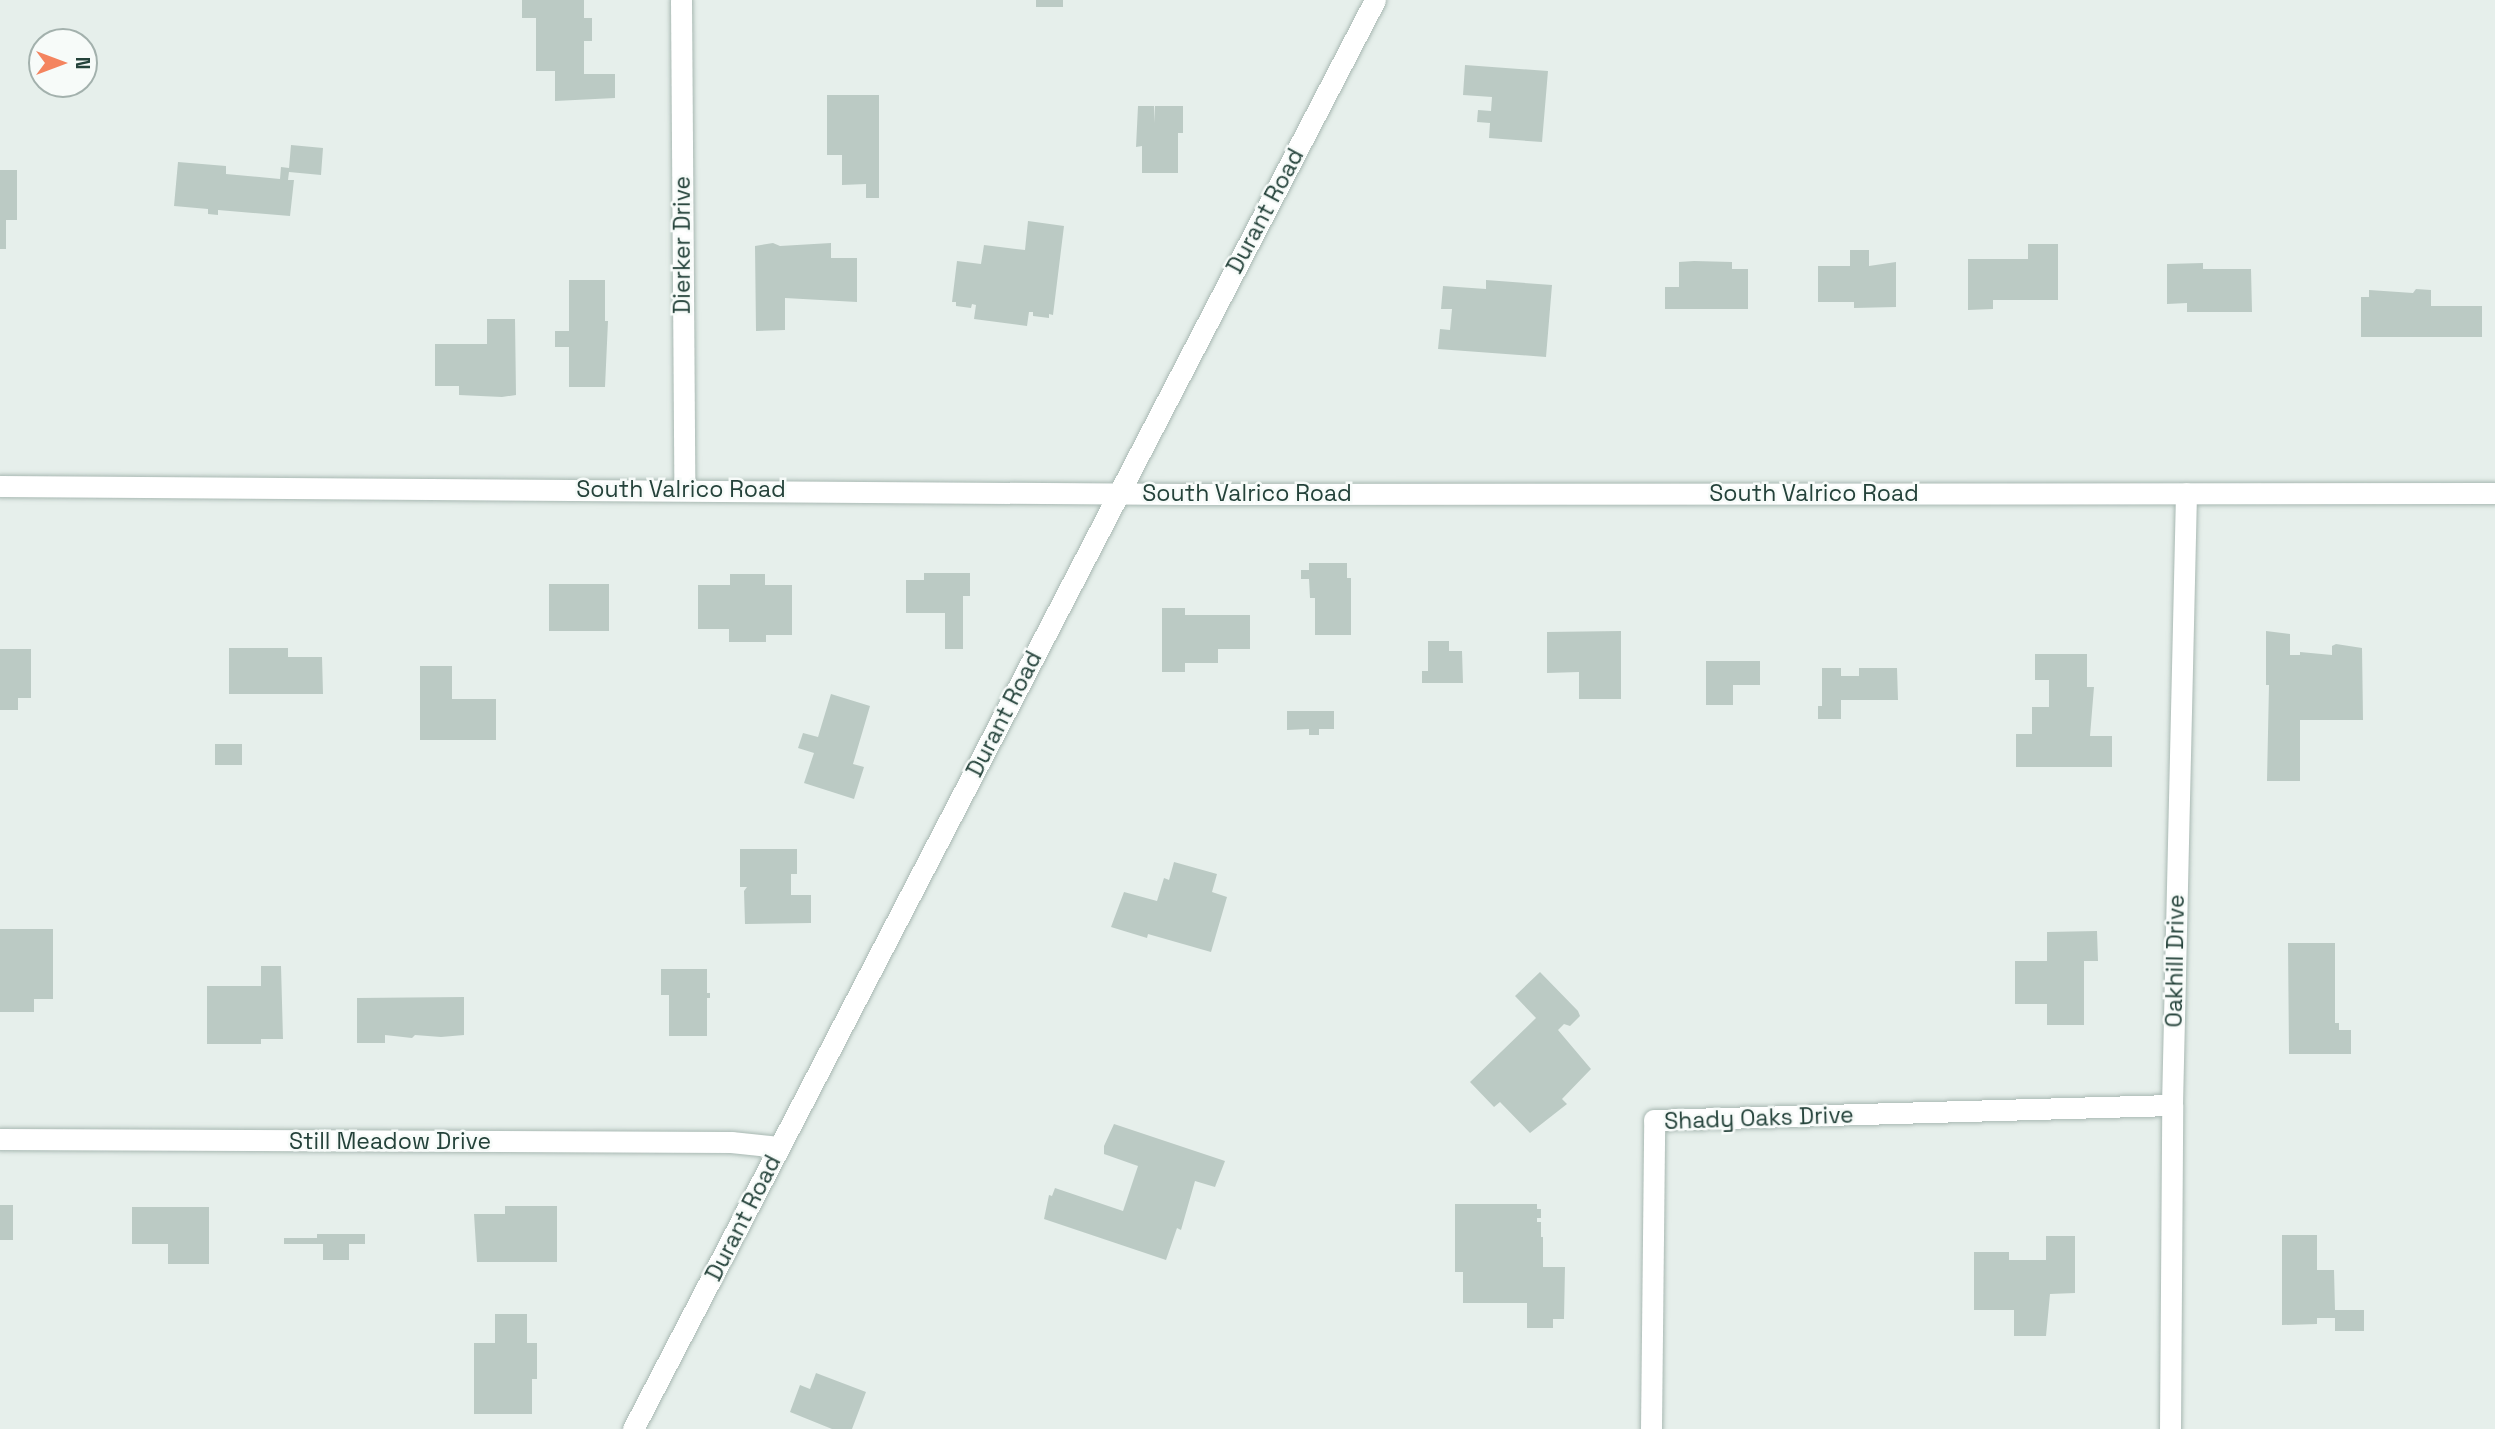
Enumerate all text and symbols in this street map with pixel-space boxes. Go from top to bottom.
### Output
north arrow [28,28,98,98]
text: N [70,57,95,69]
street label: Durant Road [1221,144,1309,278]
street label: Dierker Drive [668,176,696,314]
street label: South Valrico Road [576,475,786,503]
street label: South Valrico Road [1142,479,1352,507]
street label: South Valrico Road [1709,479,1919,507]
street label: Durant Road [960,646,1048,782]
street label: Oakhill Drive [2160,894,2190,1028]
street label: Shady Oaks Drive [1664,1101,1854,1135]
street label: Still Meadow Drive [289,1127,491,1155]
street label: Durant Road [699,1150,787,1286]

